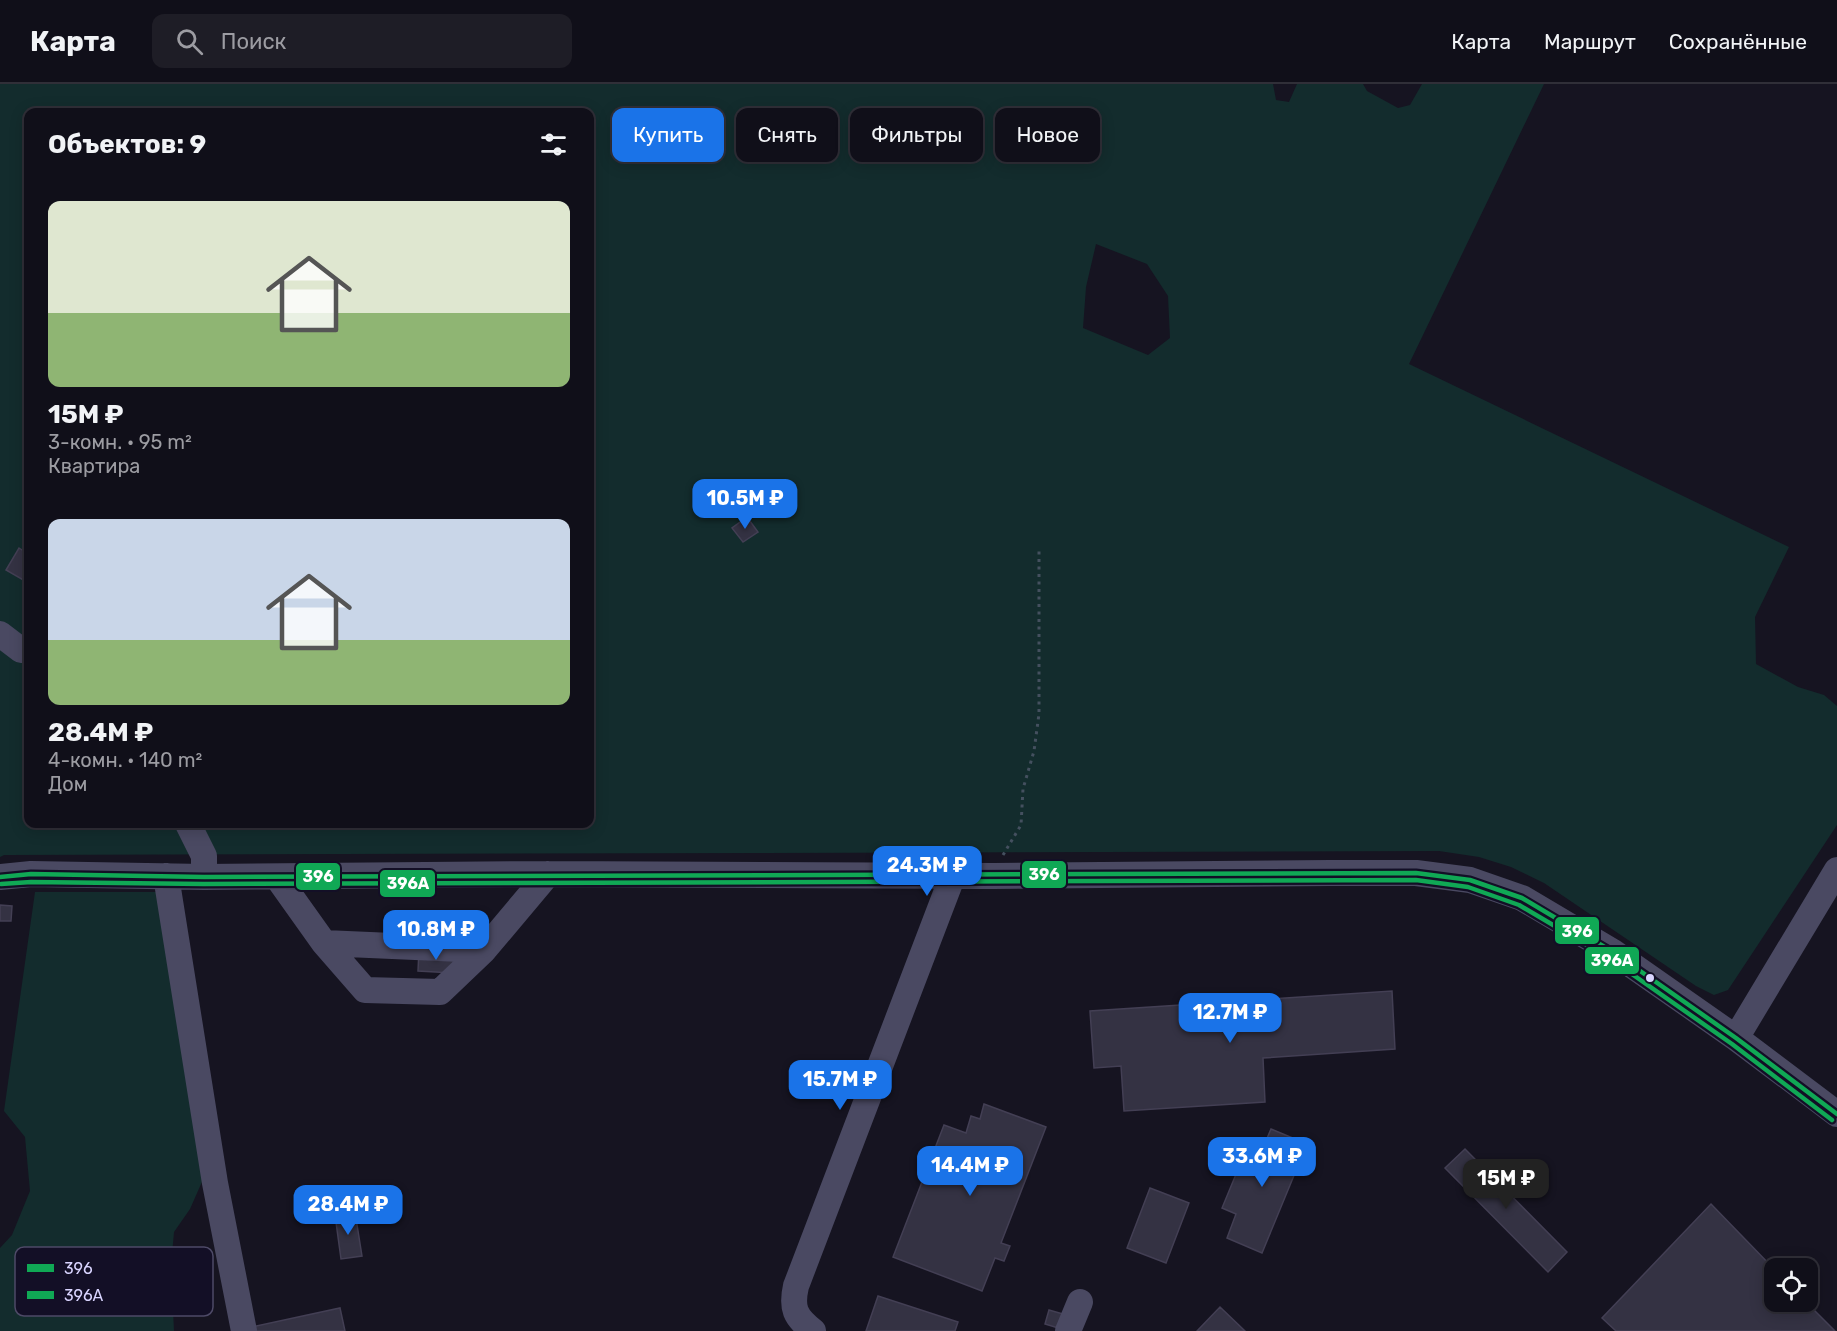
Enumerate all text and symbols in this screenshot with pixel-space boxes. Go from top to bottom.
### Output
search box [152,14,572,68]
text: Карта [30,25,116,58]
icon: search [173,25,206,58]
text: Поиск [221,28,286,55]
text: Карта [1451,29,1511,54]
text: Маршрут [1544,29,1636,54]
text: Сохранённые [1669,29,1807,54]
chip: Купить [612,108,724,162]
chip: Снять [736,108,838,162]
chip: Фильтры [850,108,983,162]
chip: Новое [995,108,1100,162]
icon: filters [537,128,570,161]
text: Объектов: 9 [48,129,206,160]
icon: home [255,240,363,348]
text: 15M ₽ [48,399,124,430]
text: 3-комн. · 95 m² [48,430,192,454]
text: Квартира [48,454,140,478]
pin: 10.5M ₽ [690,479,800,530]
text: 10.5M ₽ [706,486,784,510]
icon: home [255,558,363,666]
text: 28.4M ₽ [48,717,153,748]
text: 4-комн. · 140 m² [48,748,202,772]
text: Дом [48,772,87,796]
pin: 24.3M ₽ [872,846,982,897]
text: 24.3M ₽ [887,853,967,877]
line badge: 396 [1021,860,1067,889]
line badge: 396 [295,862,341,891]
text: 396 [1028,865,1060,884]
text: 396 [302,867,334,886]
line badge: 396А [379,869,436,898]
text: 396А [387,874,430,893]
pin: 10.8M ₽ [381,910,491,961]
line badge: 396 [1554,916,1600,945]
text: 10.8M ₽ [397,917,475,941]
text: 396 [1561,922,1593,941]
line badge: 396А [1584,946,1640,975]
text: 396А [1591,951,1634,970]
unlabelled marker [1644,972,1656,984]
pin: 12.7M ₽ [1175,993,1285,1044]
text: 12.7M ₽ [1193,1000,1267,1024]
pin: 15.7M ₽ [785,1060,895,1111]
text: 15.7M ₽ [803,1067,877,1091]
pin: 33.6M ₽ [1207,1137,1317,1188]
text: 33.6M ₽ [1222,1144,1302,1168]
pin: 14.4M ₽ [915,1146,1025,1197]
text: 14.4M ₽ [931,1153,1009,1177]
pin: 15M ₽ [1464,1159,1548,1210]
text: 15M ₽ [1477,1166,1535,1190]
pin: 28.4M ₽ [293,1185,403,1236]
text: 28.4M ₽ [308,1192,388,1216]
legend [15,1247,213,1316]
map controls [1764,1258,1818,1312]
button: locate [1764,1258,1818,1312]
text: 396 [64,1259,93,1278]
text: 396А [64,1286,104,1305]

